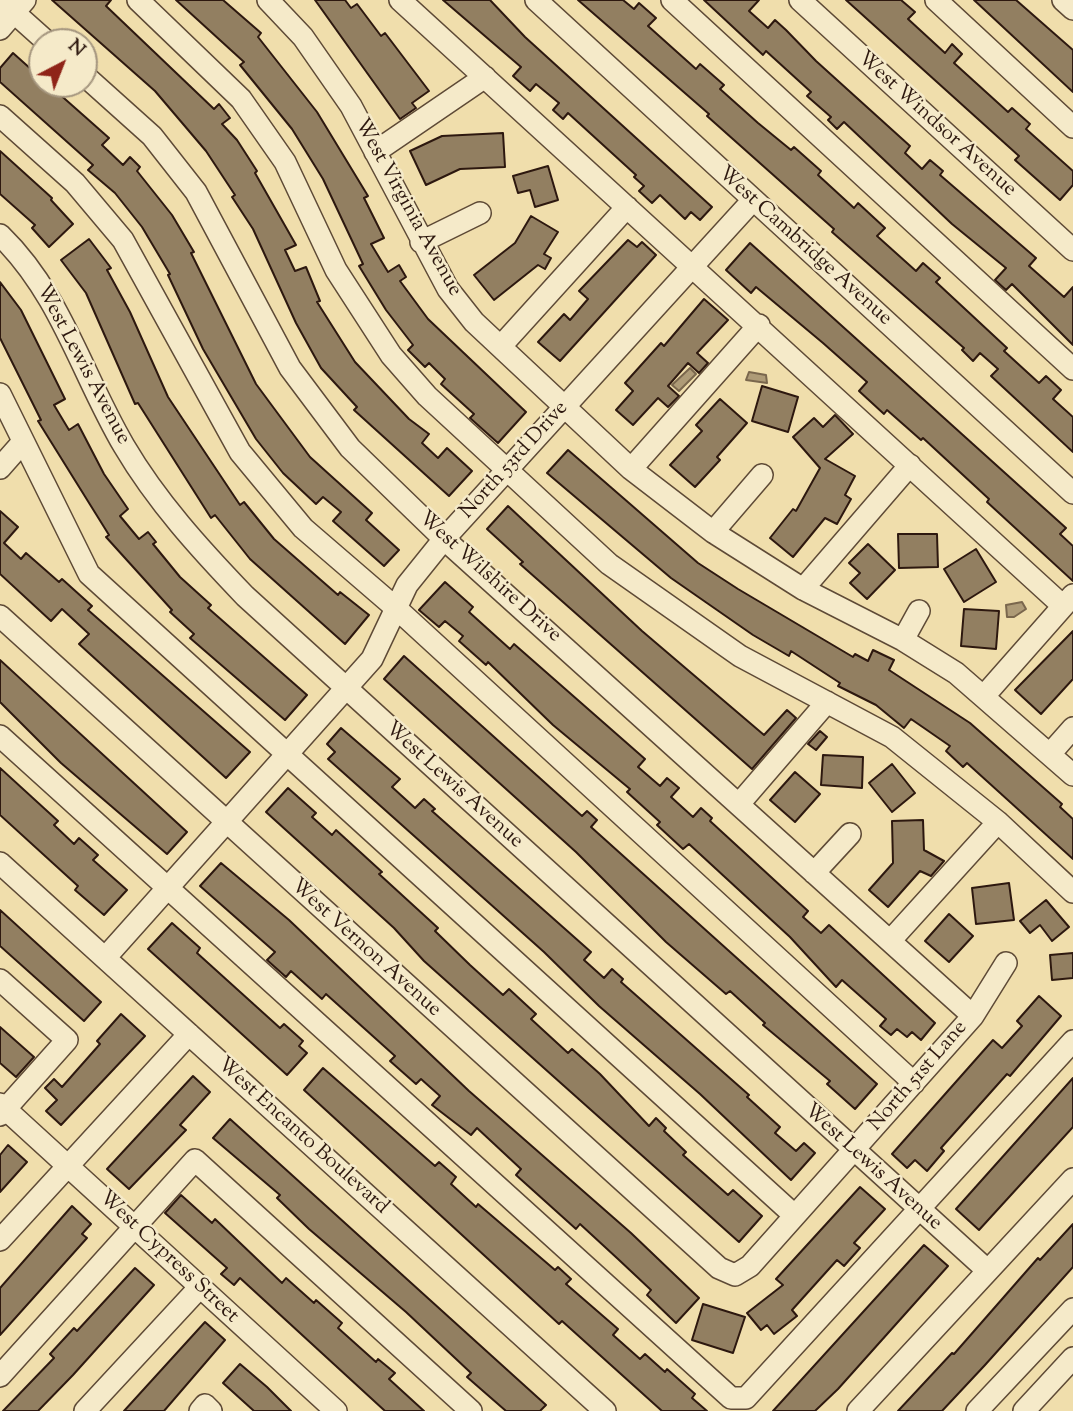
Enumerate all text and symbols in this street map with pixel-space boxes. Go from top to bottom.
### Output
north arrow [28,28,98,98]
text: N [61,33,91,64]
street label: West Windsor Avenue [851,47,1021,203]
street label: West Virginia Avenue [348,115,466,301]
street label: West Cambridge Avenue [712,162,896,332]
street label: West Lewis Avenue [29,281,135,449]
street label: North 53rd Drive [455,397,575,525]
street label: West Wilshire Drive [412,507,566,649]
street label: West Lewis Avenue [379,717,527,855]
street label: West Vernon Avenue [284,875,446,1023]
street label: North 51st Lane [864,1017,974,1137]
street label: West Encanto Boulevard [211,1053,393,1221]
street label: West Lewis Avenue [798,1099,946,1237]
street label: West Cypress Street [93,1187,243,1329]

